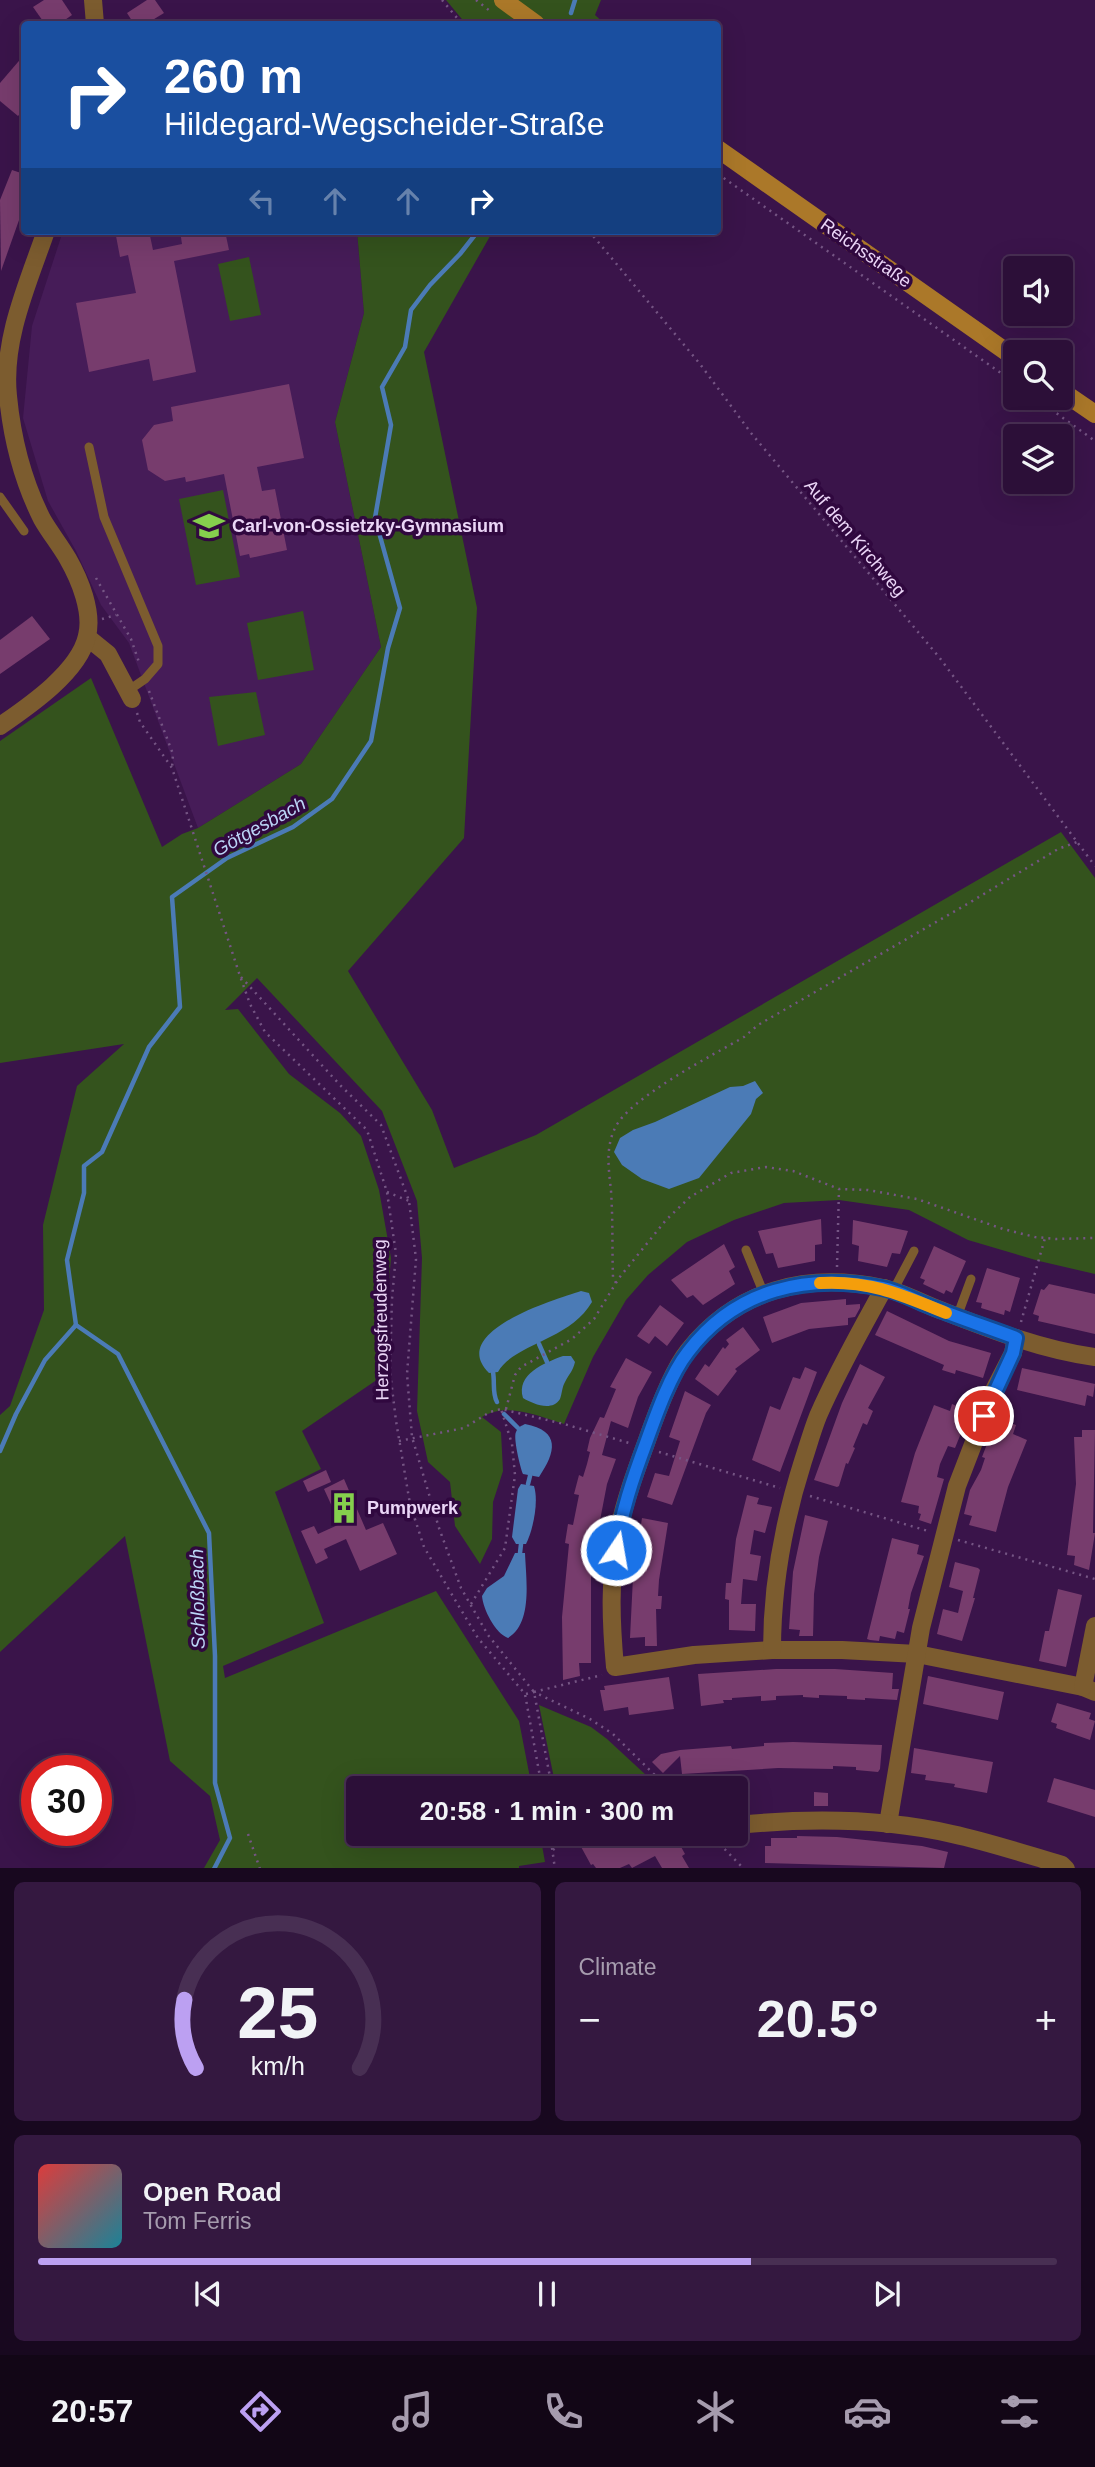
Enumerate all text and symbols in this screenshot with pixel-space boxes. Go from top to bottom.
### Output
icon: right [49,49,140,140]
text: 260 m [164,49,303,103]
text: Hildegard-Wegscheider-Straße [164,106,604,142]
icon: left [243,182,281,220]
icon: ahead [316,182,354,220]
icon: ahead [389,182,427,220]
icon: right [462,182,500,220]
street label: Reichsstraße [817,214,915,292]
map controls [1003,256,1073,494]
button: sound [1003,256,1073,326]
button: search [1003,340,1073,410]
button: layers [1003,424,1073,494]
street label: Auf dem Kirchweg [800,476,910,600]
school or university icon: Carl-von-Ossietzky-Gymnasium [192,509,226,543]
place label: Carl-von-Ossietzky-Gymnasium [232,516,504,536]
water label: Götgesbach [209,792,309,860]
street label: Herzogsfreudenweg [370,1239,392,1401]
pin [954,1386,1014,1446]
icon: arrive [965,1397,1003,1435]
building icon: Pumpwerk [327,1491,361,1525]
place label: Pumpwerk [367,1498,459,1518]
position arrow [579,1513,653,1587]
water label: Schloßbach [186,1549,209,1649]
speed limit sign: 30 [21,1755,112,1846]
text: 20:58 · 1 min · 300 m [420,1796,674,1826]
text: Climate [579,1954,656,1980]
text: 25 [237,1972,318,2053]
text: 20.5° [757,1990,879,2048]
text: − [579,1999,601,2041]
text: + [1035,1999,1057,2041]
text: km/h [250,2051,304,2079]
text: Open Road [143,2177,282,2207]
text: Tom Ferris [143,2208,252,2234]
icon: previous [189,2275,227,2313]
icon: pause [528,2275,566,2313]
icon: next [868,2275,906,2313]
icon: directions [236,2387,285,2436]
icon: music [388,2387,437,2436]
icon: phone [539,2387,588,2436]
icon: climate [691,2387,740,2436]
icon: car [843,2387,892,2436]
icon: filters [995,2387,1044,2436]
text: 20:57 [51,2393,133,2429]

